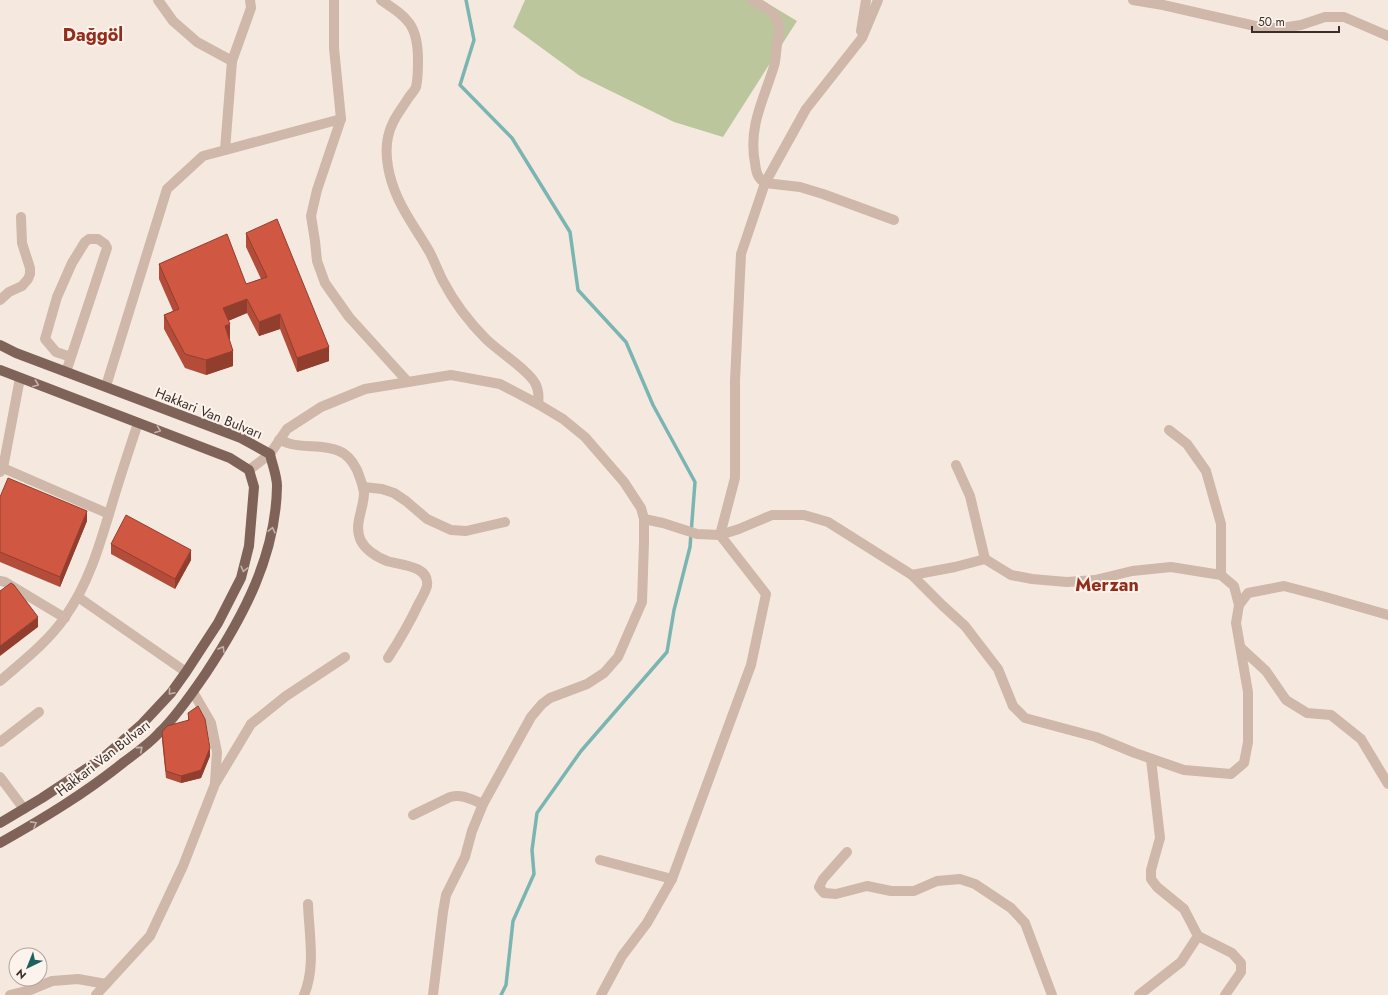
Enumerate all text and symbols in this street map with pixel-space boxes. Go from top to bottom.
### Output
scale bar [1252,8,1339,34]
text: 50 m [1258,13,1285,31]
district label: Dağgöl [63,22,123,48]
one-way arrow [33,380,40,388]
street label: Hakkari Van Bulvarı [152,382,266,444]
one-way arrow [154,426,161,434]
one-way arrow [267,527,275,533]
one-way arrow [240,565,248,572]
district label: Merzan [1075,572,1139,598]
one-way arrow [217,646,224,653]
one-way arrow [169,688,176,695]
street label: Hakkari Van Bulvarı [52,715,154,801]
one-way arrow [136,747,143,754]
one-way arrow [30,821,37,828]
north arrow [8,947,48,987]
text: N [13,965,30,983]

